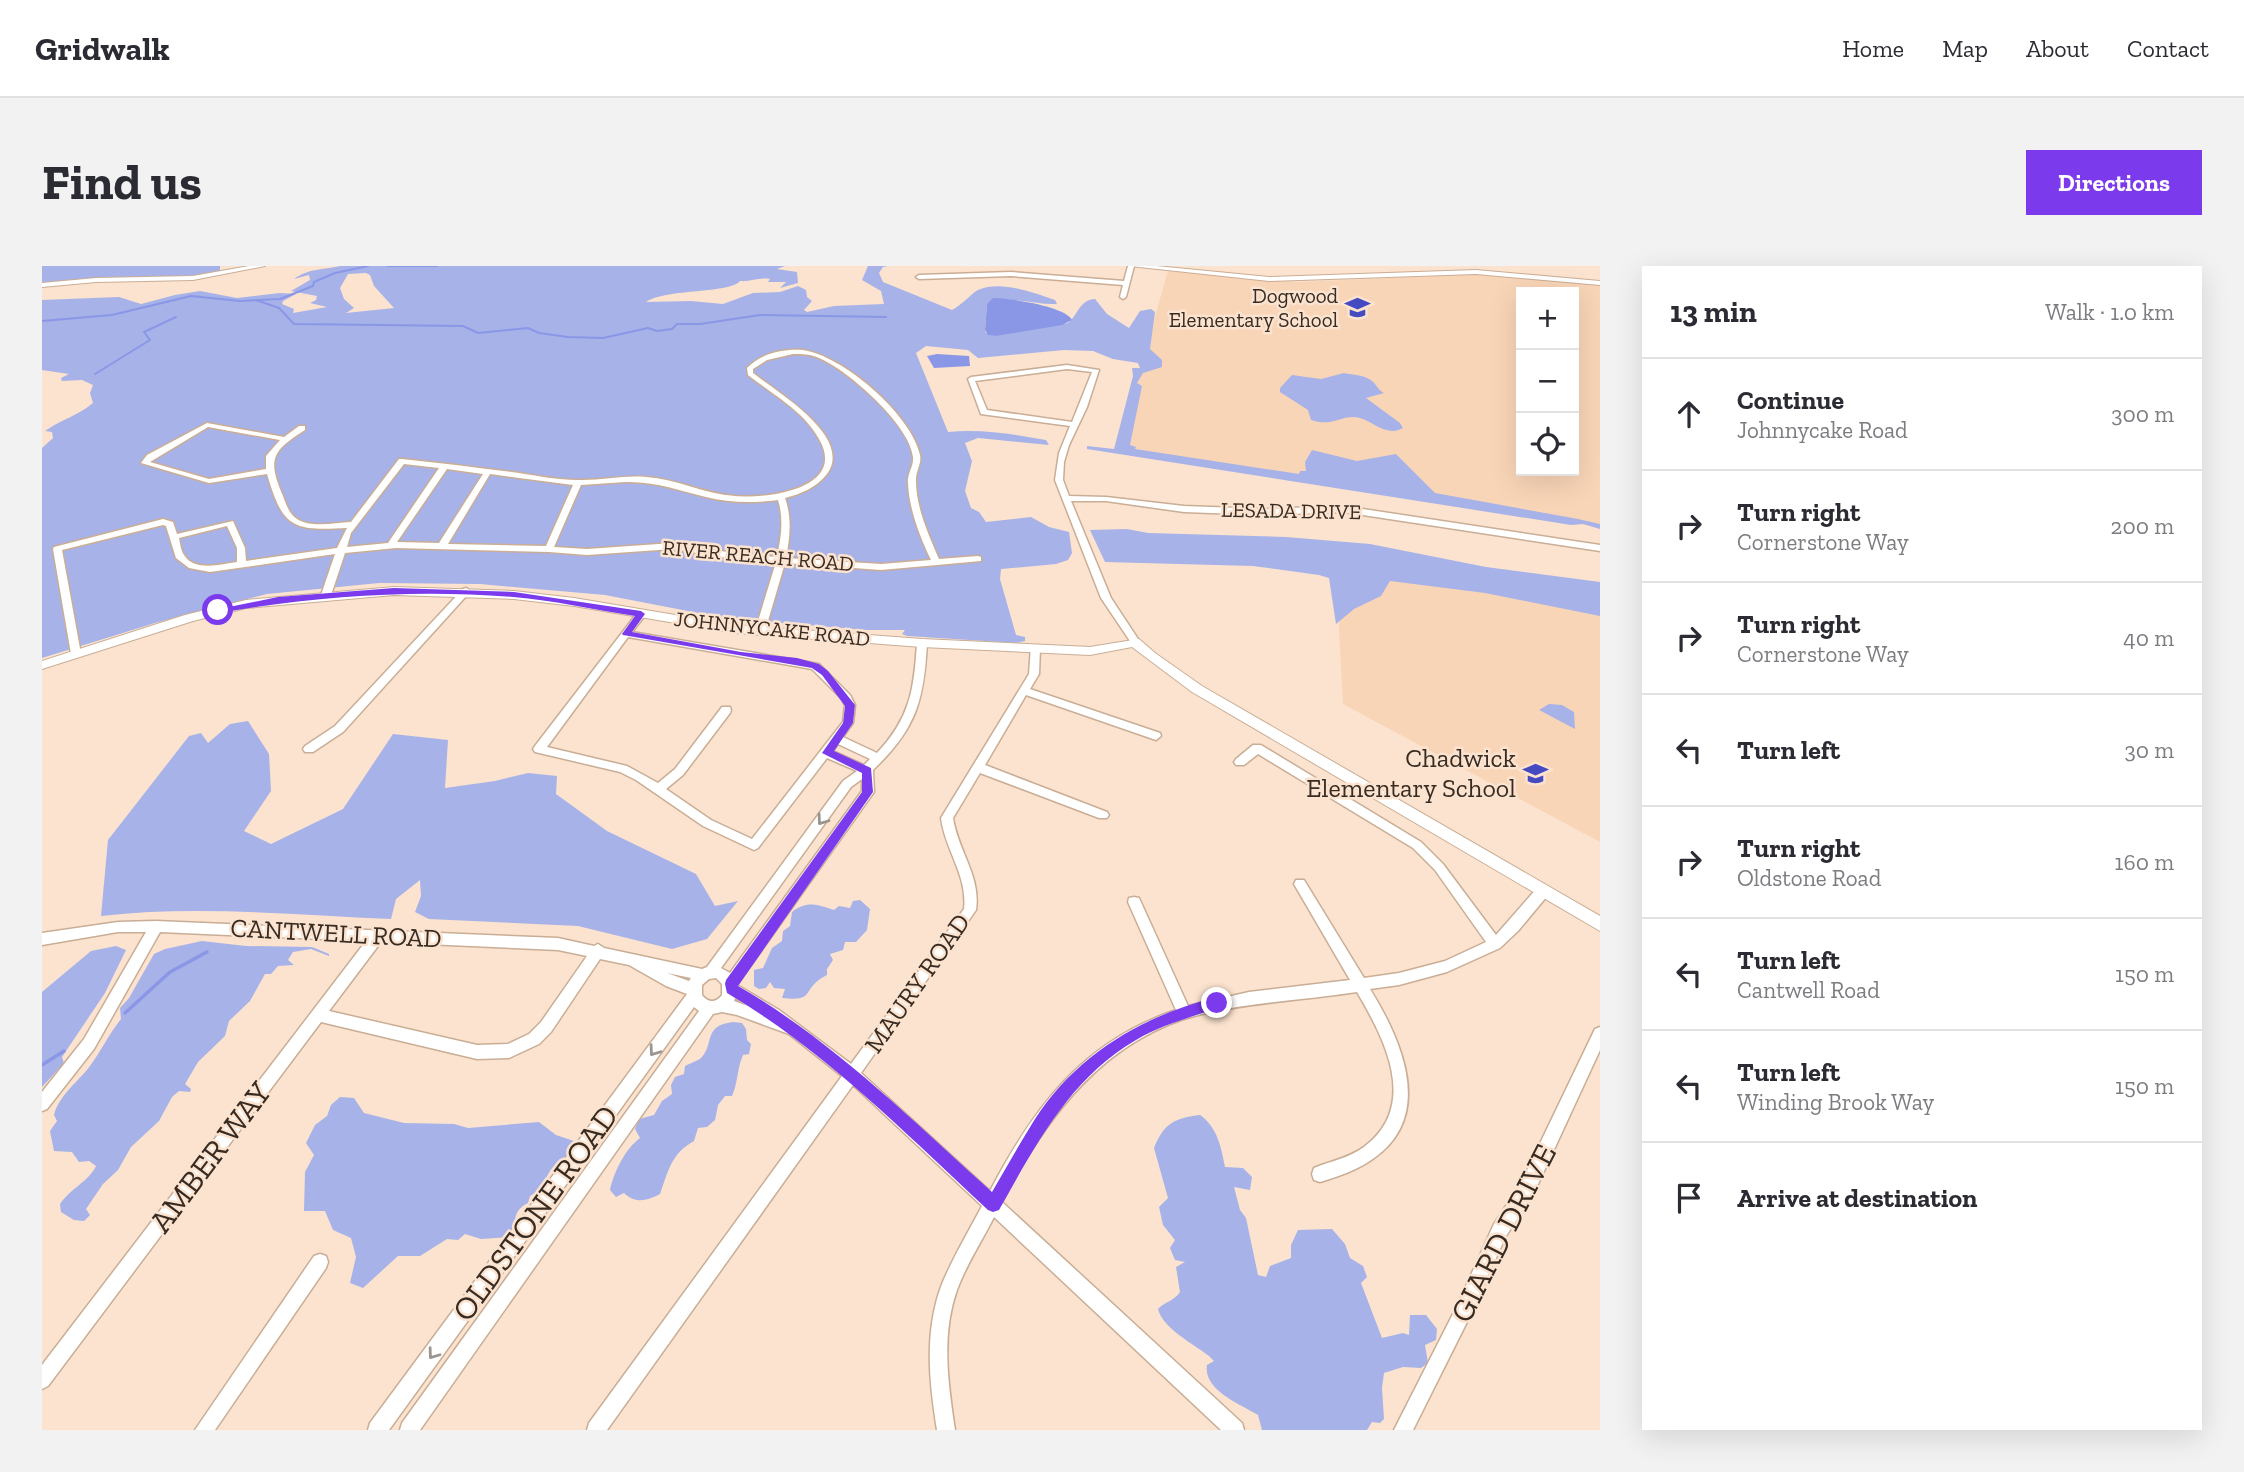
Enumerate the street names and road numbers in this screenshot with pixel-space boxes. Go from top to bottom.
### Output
street label: LESADA DRIVE [1221,497,1361,524]
street label: RIVER REACH ROAD [661,535,855,576]
street label: JOHNNYCAKE ROAD [673,606,871,651]
street label: MAURY ROAD [857,907,977,1059]
street label: CANTWELL ROAD [230,911,442,955]
street label: AMBER WAY [141,1074,279,1240]
street label: OLDSTONE ROAD [444,1098,626,1328]
street label: GIARD DRIVE [1442,1138,1564,1328]

